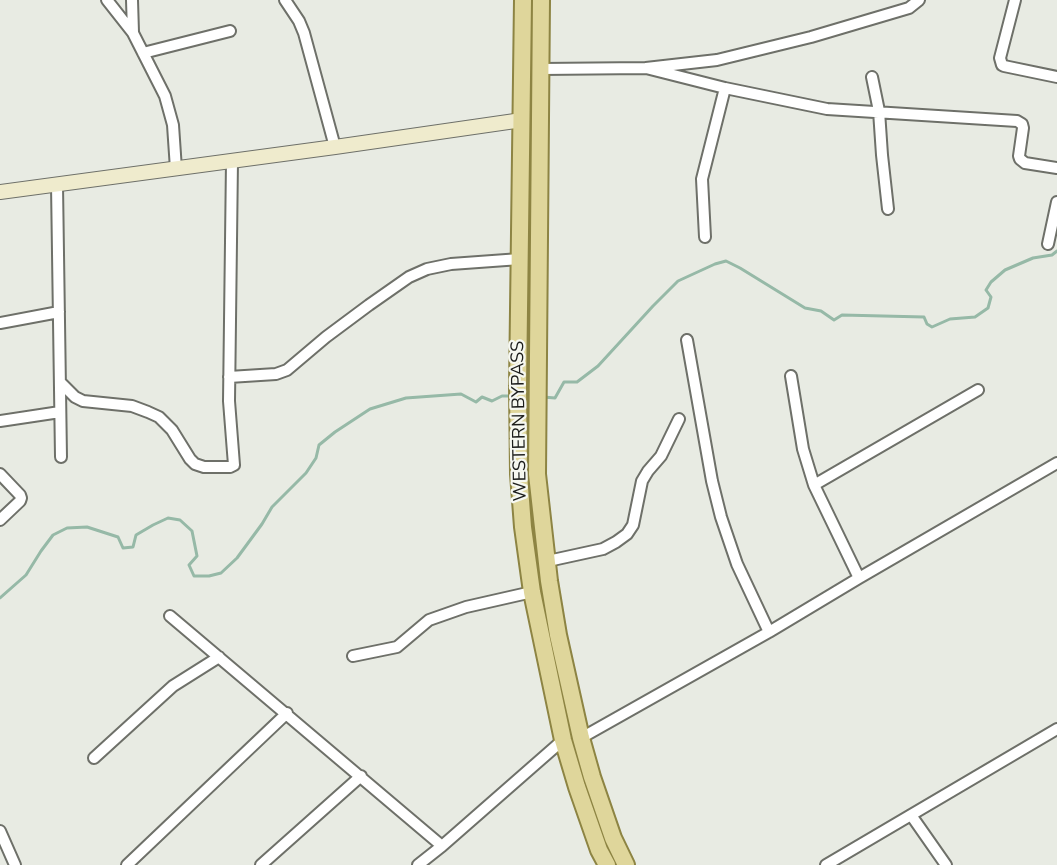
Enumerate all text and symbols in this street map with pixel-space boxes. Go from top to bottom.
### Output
street label: WESTERN BYPASS [508,341,532,501]

